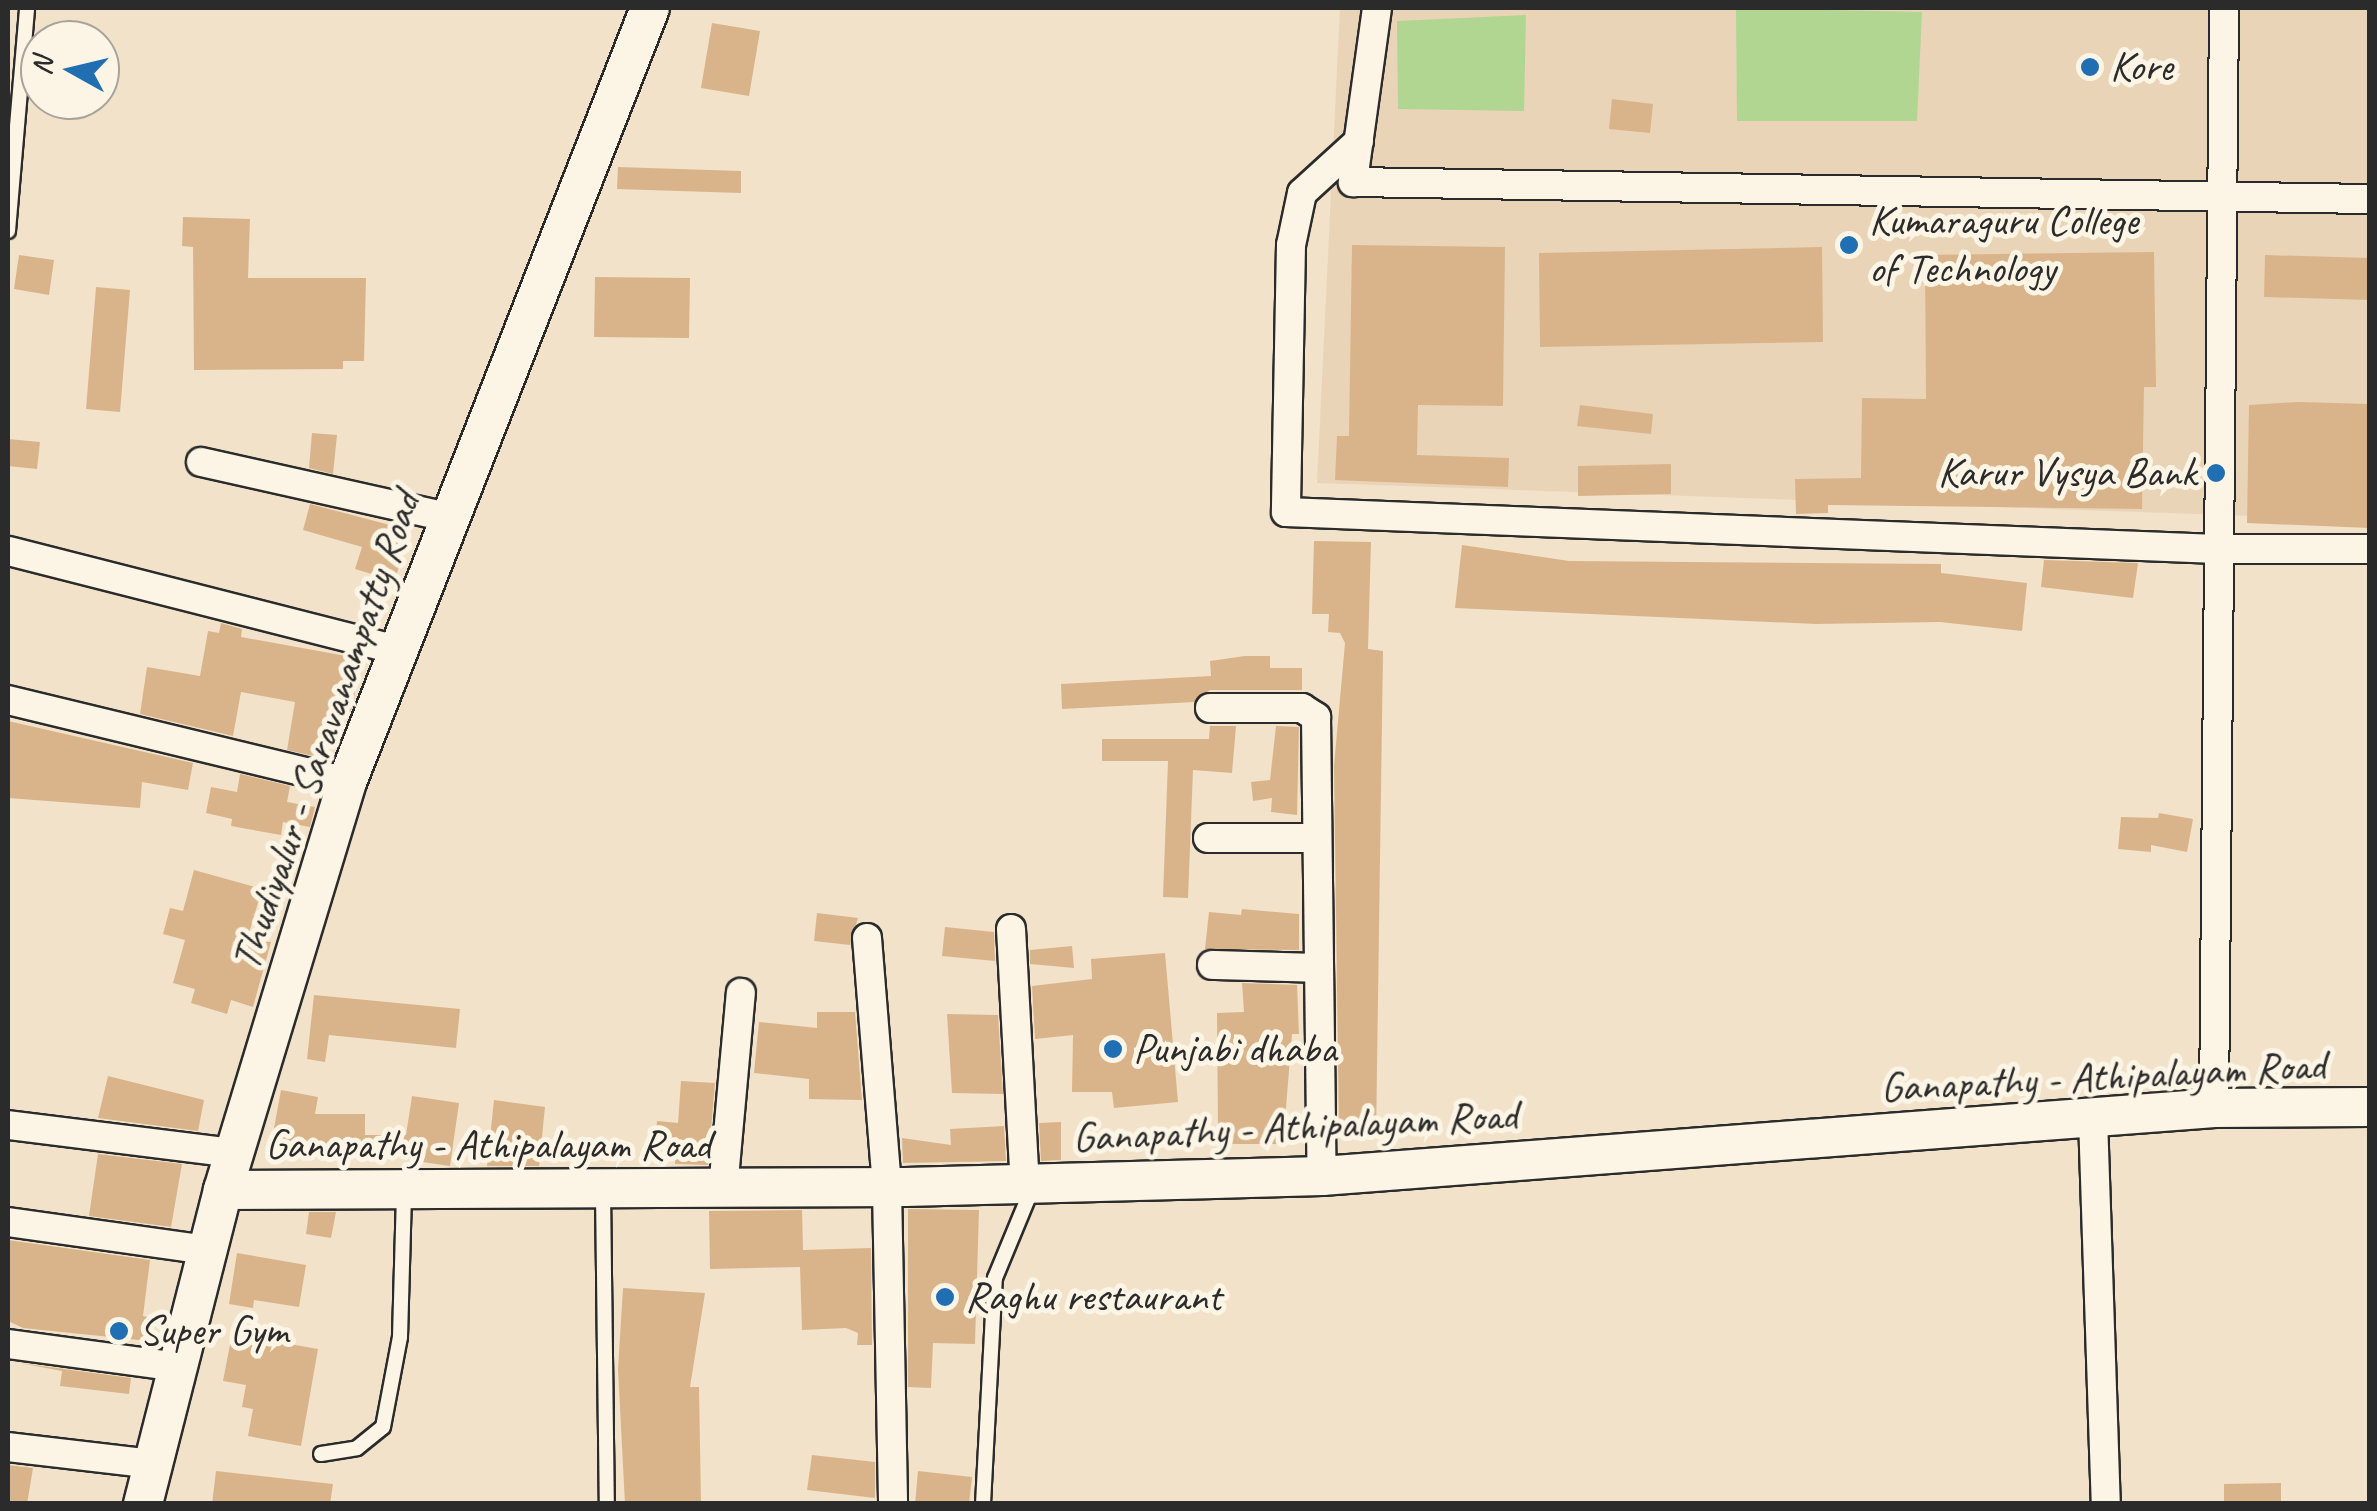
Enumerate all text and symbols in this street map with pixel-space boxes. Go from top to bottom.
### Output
north arrow [20,20,120,120]
place label: Kore [2110,42,2172,92]
text: N [23,55,60,77]
marker: Kore [2079,56,2101,78]
place label: Kumaraguru College of Technology [1869,196,2138,294]
marker: Kumaraguru College of Technology [1838,234,1860,256]
place label: Karur Vysya Bank [1936,448,2196,498]
marker: Karur Vysya Bank [2205,462,2227,484]
street label: Thudiyalur - Saravanampatty Road [221,486,431,976]
place label: Punjabi dhaba [1133,1024,1336,1074]
marker: Punjabi dhaba [1102,1038,1124,1060]
street label: Ganapathy - Athipalayam Road [1879,1040,2327,1114]
street label: Ganapathy - Athipalayam Road [1071,1090,1519,1164]
street label: Ganapathy - Athipalayam Road [266,1120,710,1170]
place label: Raghu restaurant [965,1272,1221,1322]
marker: Raghu restaurant [934,1286,956,1308]
place label: Super Gym [139,1306,289,1356]
marker: Super Gym [108,1320,130,1342]

